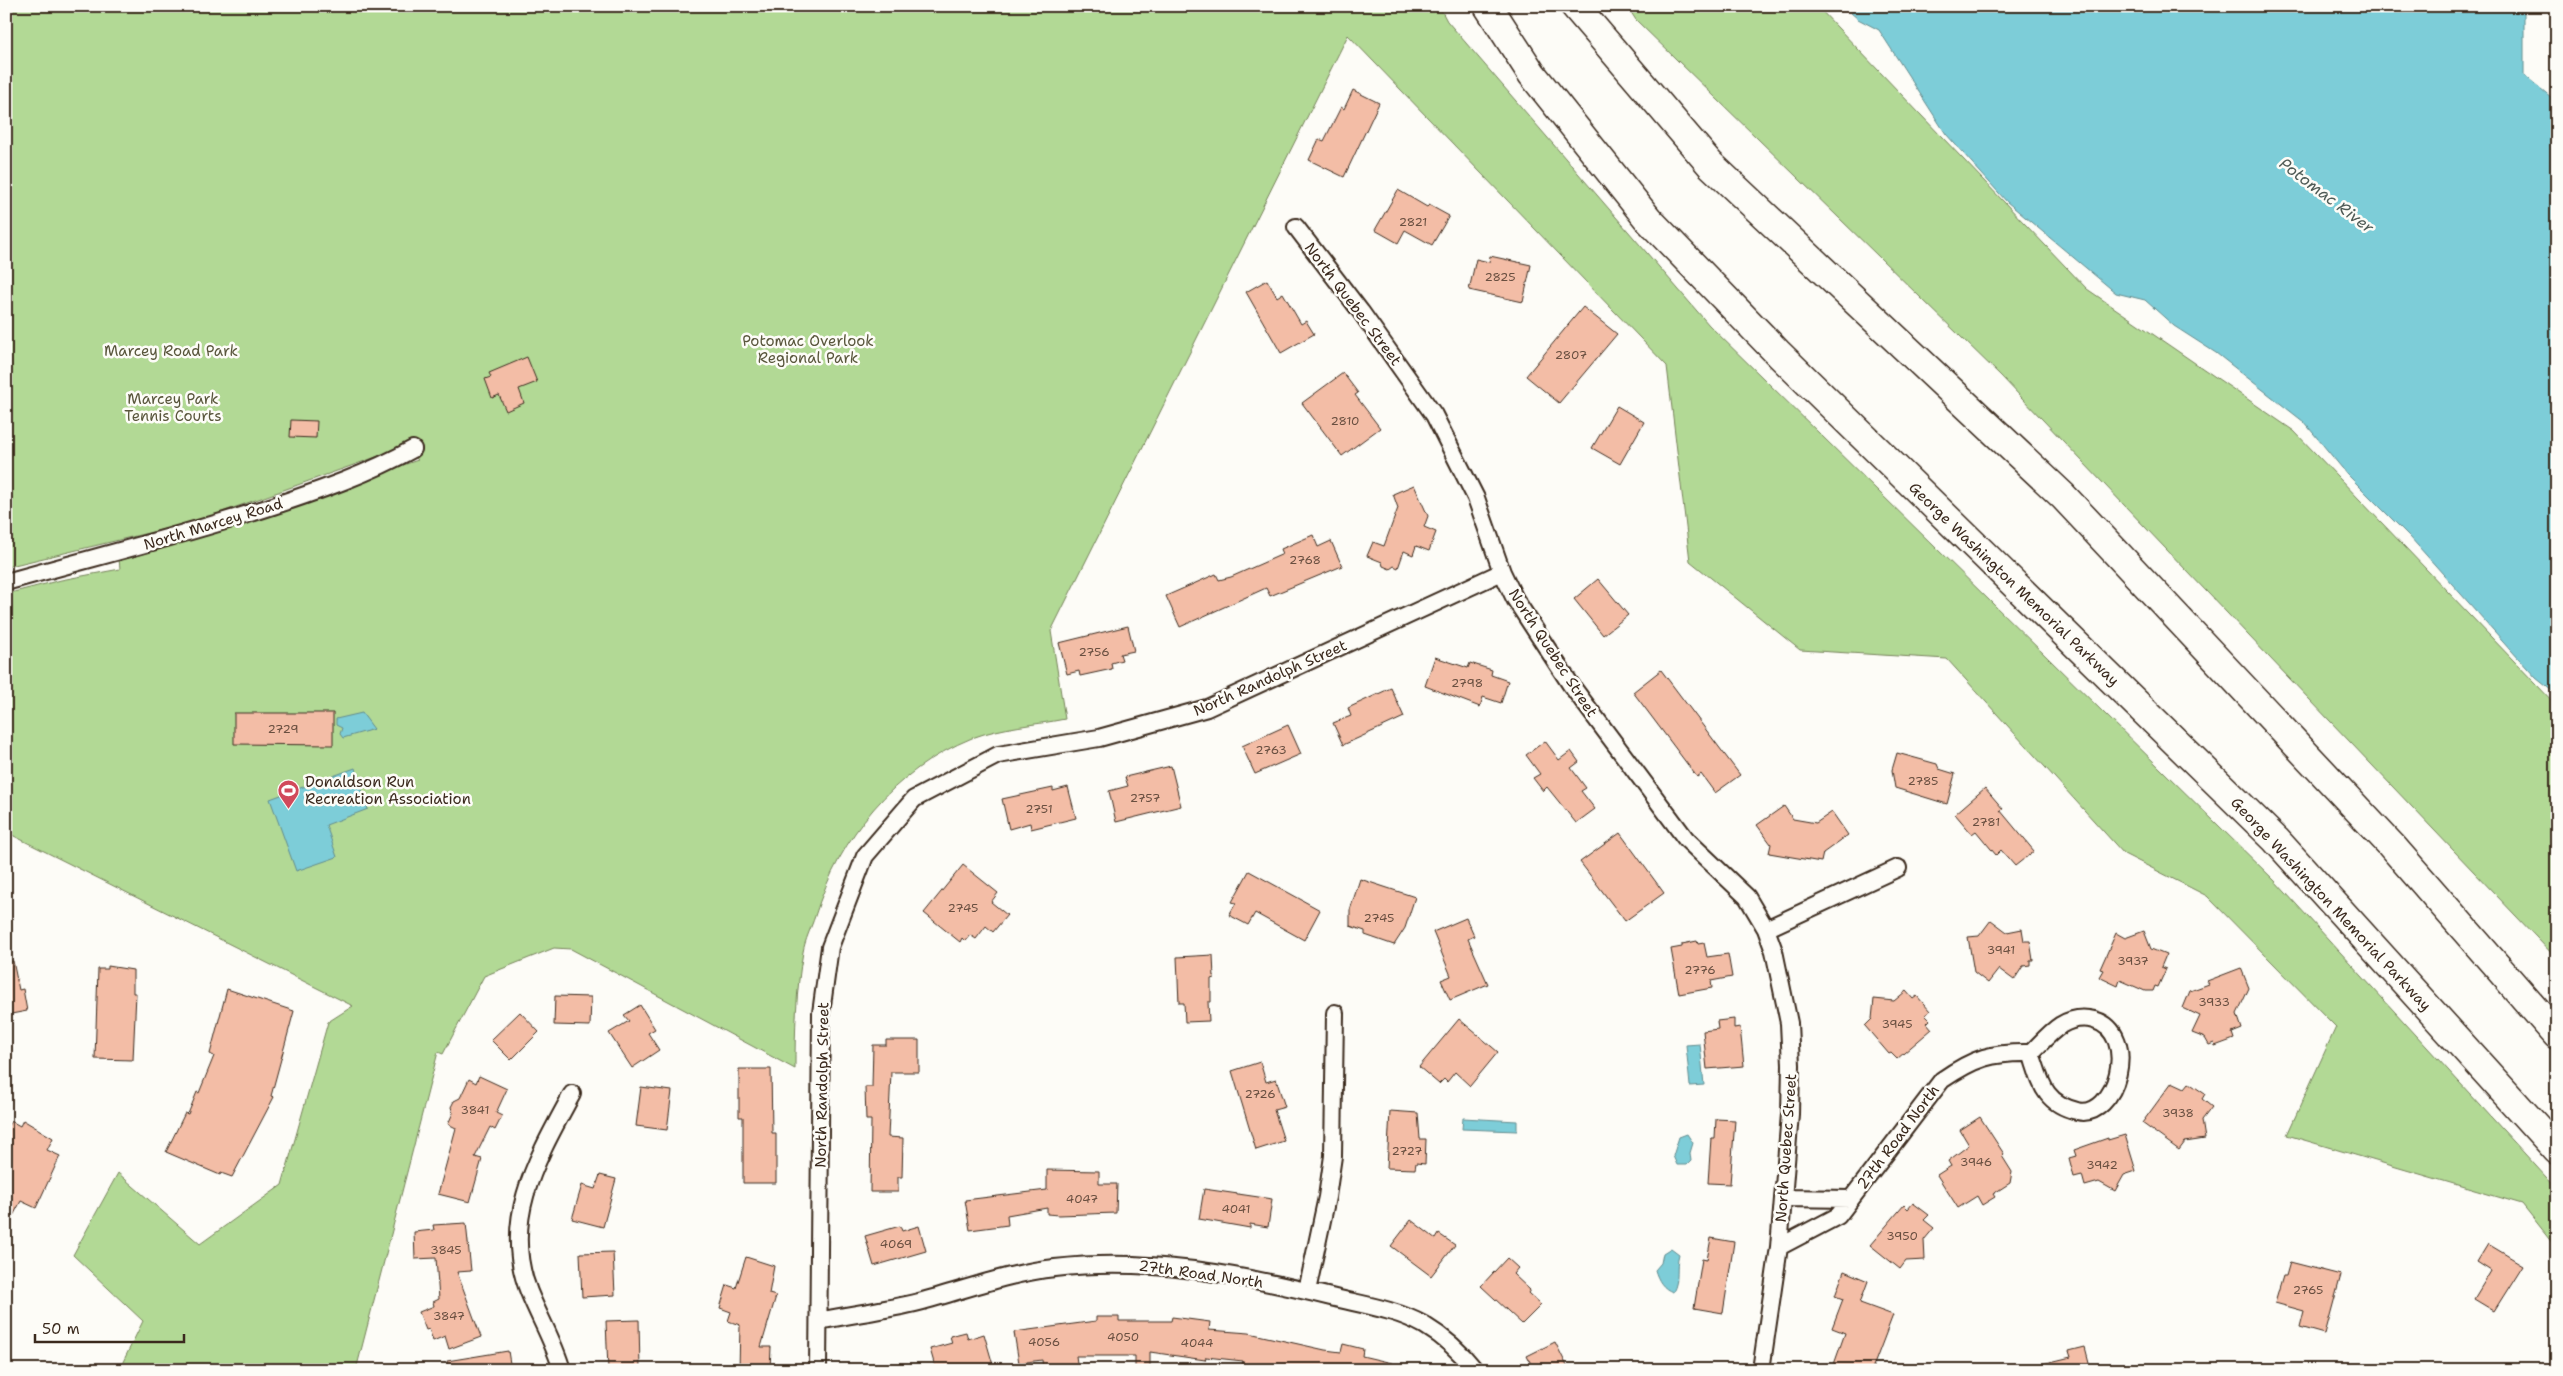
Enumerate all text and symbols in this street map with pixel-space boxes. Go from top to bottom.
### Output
water label: Potomac River [2275,153,2379,238]
house number: 2821 [1399,214,1427,230]
street label: North Quebec Street [1300,238,1406,370]
house number: 2825 [1484,269,1516,285]
park label: Potomac Overlook Regional Park [742,331,874,368]
park label: Marcey Road Park [104,341,238,361]
house number: 2807 [1555,347,1587,363]
park label: Marcey Park Tennis Courts [124,389,222,426]
house number: 2810 [1330,413,1360,429]
street label: George Washington Memorial Parkway [1904,478,2124,690]
street label: North Marcey Road [141,493,285,555]
house number: 2768 [1289,552,1321,568]
street label: North Quebec Street [1504,585,1602,721]
street label: North Randolph Street [1190,635,1350,721]
house number: 2756 [1078,644,1110,660]
house number: 2798 [1451,675,1483,691]
house number: 2729 [267,721,299,737]
house number: 2763 [1255,742,1287,758]
place label: Donaldson Run Recreation Association [305,772,471,809]
house number: 2785 [1908,773,1938,789]
sports icon: Donaldson Run Recreation Association [277,779,301,810]
house number: 2757 [1130,790,1160,806]
street label: George Washington Memorial Parkway [2226,793,2436,1015]
house number: 2751 [1025,801,1053,817]
house number: 2781 [1972,814,2000,830]
house number: 2745 [948,900,978,916]
house number: 2745 [1364,910,1394,926]
house number: 3941 [1987,942,2015,958]
house number: 3937 [2117,953,2149,969]
house number: 2776 [1684,962,1716,978]
house number: 3933 [2198,994,2230,1010]
street label: North Randolph Street [811,1002,833,1168]
house number: 3945 [1881,1016,1913,1032]
street label: North Quebec Street [1771,1073,1801,1223]
street label: 27th Road North [1852,1081,1944,1193]
house number: 2726 [1244,1086,1276,1102]
house number: 3841 [461,1102,489,1118]
house number: 3938 [2162,1105,2194,1121]
house number: 2727 [1392,1143,1422,1159]
house number: 3946 [1960,1154,1992,1170]
house number: 3942 [2086,1157,2118,1173]
house number: 4047 [1066,1191,1098,1207]
house number: 4041 [1221,1201,1251,1217]
house number: 3950 [1886,1228,1918,1244]
house number: 4069 [880,1236,912,1252]
house number: 3845 [430,1242,462,1258]
street label: 27th Road North [1137,1255,1265,1293]
house number: 2765 [2293,1282,2323,1298]
house number: 3847 [433,1308,465,1324]
scale bar [35,1311,184,1343]
text: 50 m [42,1319,80,1339]
house number: 4050 [1107,1329,1139,1345]
house number: 4056 [1028,1334,1060,1350]
house number: 4044 [1181,1335,1213,1351]

